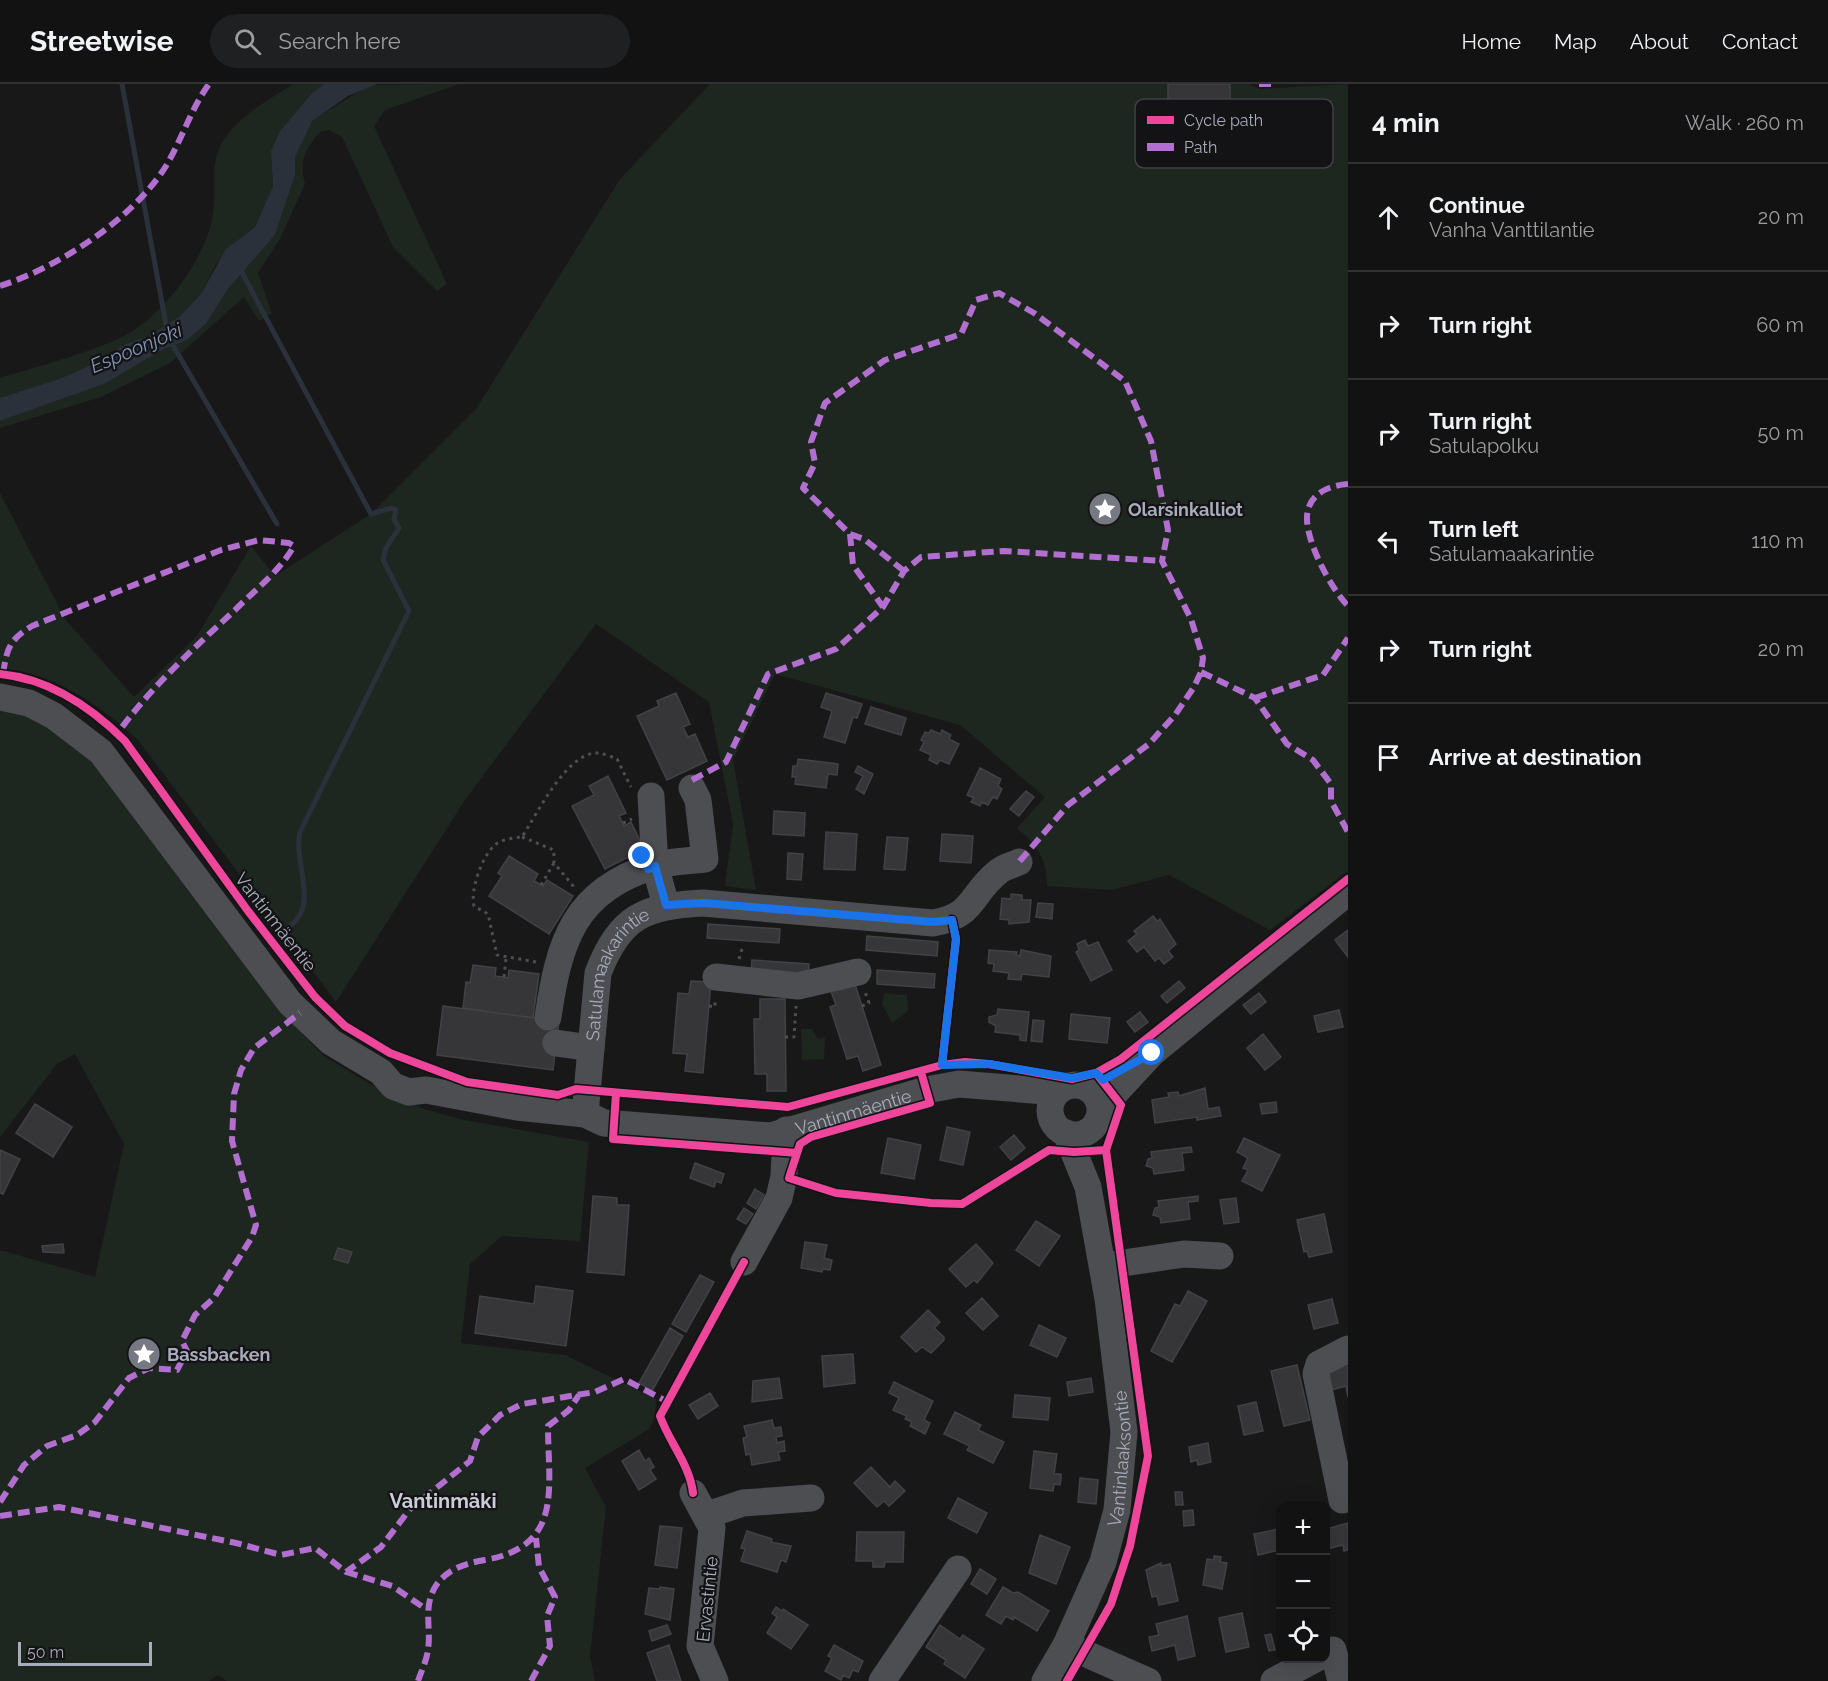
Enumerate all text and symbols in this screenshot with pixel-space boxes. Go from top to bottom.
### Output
search box [210,14,630,68]
text: Streetwise [30,25,174,58]
icon: search [231,25,264,58]
text: Search here [279,28,401,54]
text: Home [1462,29,1521,54]
text: Map [1554,29,1597,54]
text: About [1630,29,1689,54]
text: Contact [1722,29,1798,54]
legend [1135,99,1333,168]
text: 4 min [1372,108,1440,138]
text: Cycle path [1184,111,1263,130]
text: Walk · 260 m [1685,111,1804,135]
text: Path [1184,138,1217,157]
text: Continue [1429,192,1525,218]
icon: ahead [1372,201,1405,234]
text: 20 m [1758,205,1804,229]
text: Vanha Vanttilantie [1429,218,1595,242]
icon: right [1372,309,1405,342]
text: Turn right [1429,312,1532,338]
text: 60 m [1756,313,1804,337]
water label: Espoonjoki [86,318,186,378]
text: Turn right [1429,408,1532,434]
icon: right [1372,417,1405,450]
text: 50 m [1757,421,1804,445]
text: Satulapolku [1429,434,1539,458]
place icon: Olarsinkalliot [1087,491,1123,527]
place label: Olarsinkalliot [1128,499,1243,520]
text: Turn left [1429,516,1519,542]
icon: left [1372,525,1405,558]
text: 110 m [1751,529,1804,553]
text: Satulamaakarintie [1429,542,1594,566]
icon: right [1372,633,1405,666]
text: Turn right [1429,636,1532,662]
text: 20 m [1758,637,1804,661]
icon: arrive [1372,741,1405,774]
text: Arrive at destination [1429,744,1642,770]
route end [628,842,654,868]
street label: Vantinmäentie [231,868,321,976]
street label: Satulamaakarintie [581,903,653,1042]
route start [1138,1039,1164,1065]
street label: Vantinmäentie [793,1084,914,1139]
place icon: Bassbacken [126,1336,162,1372]
place label: Bassbacken [167,1344,270,1365]
street label: Vantinlaaksontie [1103,1389,1134,1529]
district label: Vantinmäki [389,1489,497,1513]
map controls [1276,1501,1330,1663]
button: + [1276,1501,1330,1555]
street label: Ervastintie [692,1555,722,1643]
button: − [1276,1555,1330,1609]
button: locate [1276,1609,1330,1663]
scale bar [18,1639,152,1666]
text: 50 m [27,1643,64,1662]

